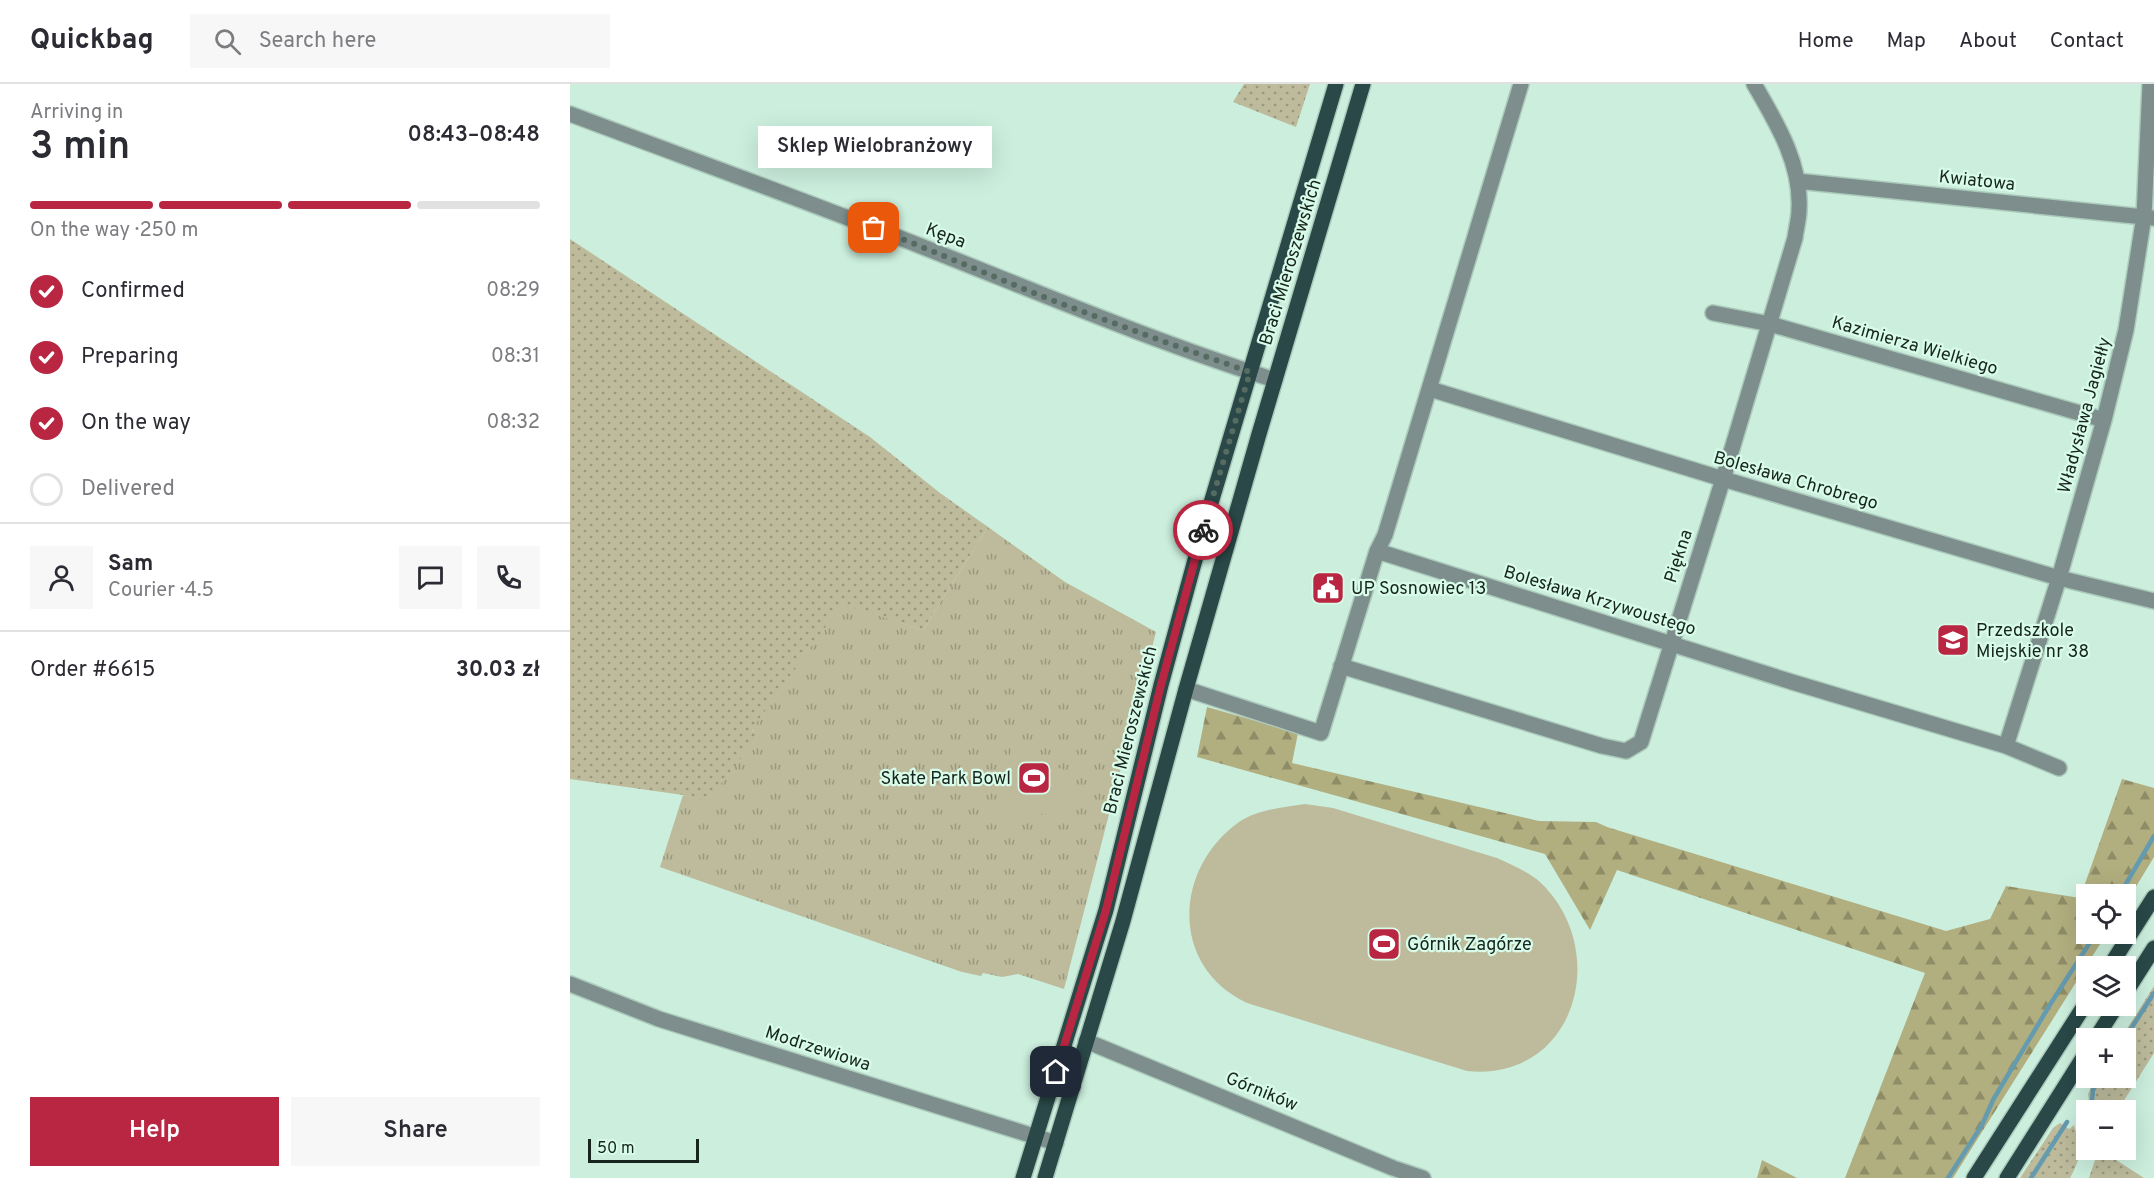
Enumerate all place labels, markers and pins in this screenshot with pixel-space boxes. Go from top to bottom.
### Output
callout: Sklep Wielobranżowy [757,126,991,168]
pin [848,202,899,253]
public building icon: UP Sosnowiec 13 [1310,570,1346,606]
place label: UP Sosnowiec 13 [1351,578,1486,601]
place label: Przedszkole Miejskie nr 38 [1976,620,2089,664]
school or university icon: Przedszkole Miejskie nr 38 [1935,622,1971,658]
sports icon: Skate Park Bowl [1016,760,1052,796]
place label: Skate Park Bowl [881,768,1011,791]
sports icon: Górnik Zagórze [1366,926,1402,962]
place label: Górnik Zagórze [1407,934,1532,957]
pin [1030,1046,1081,1097]

